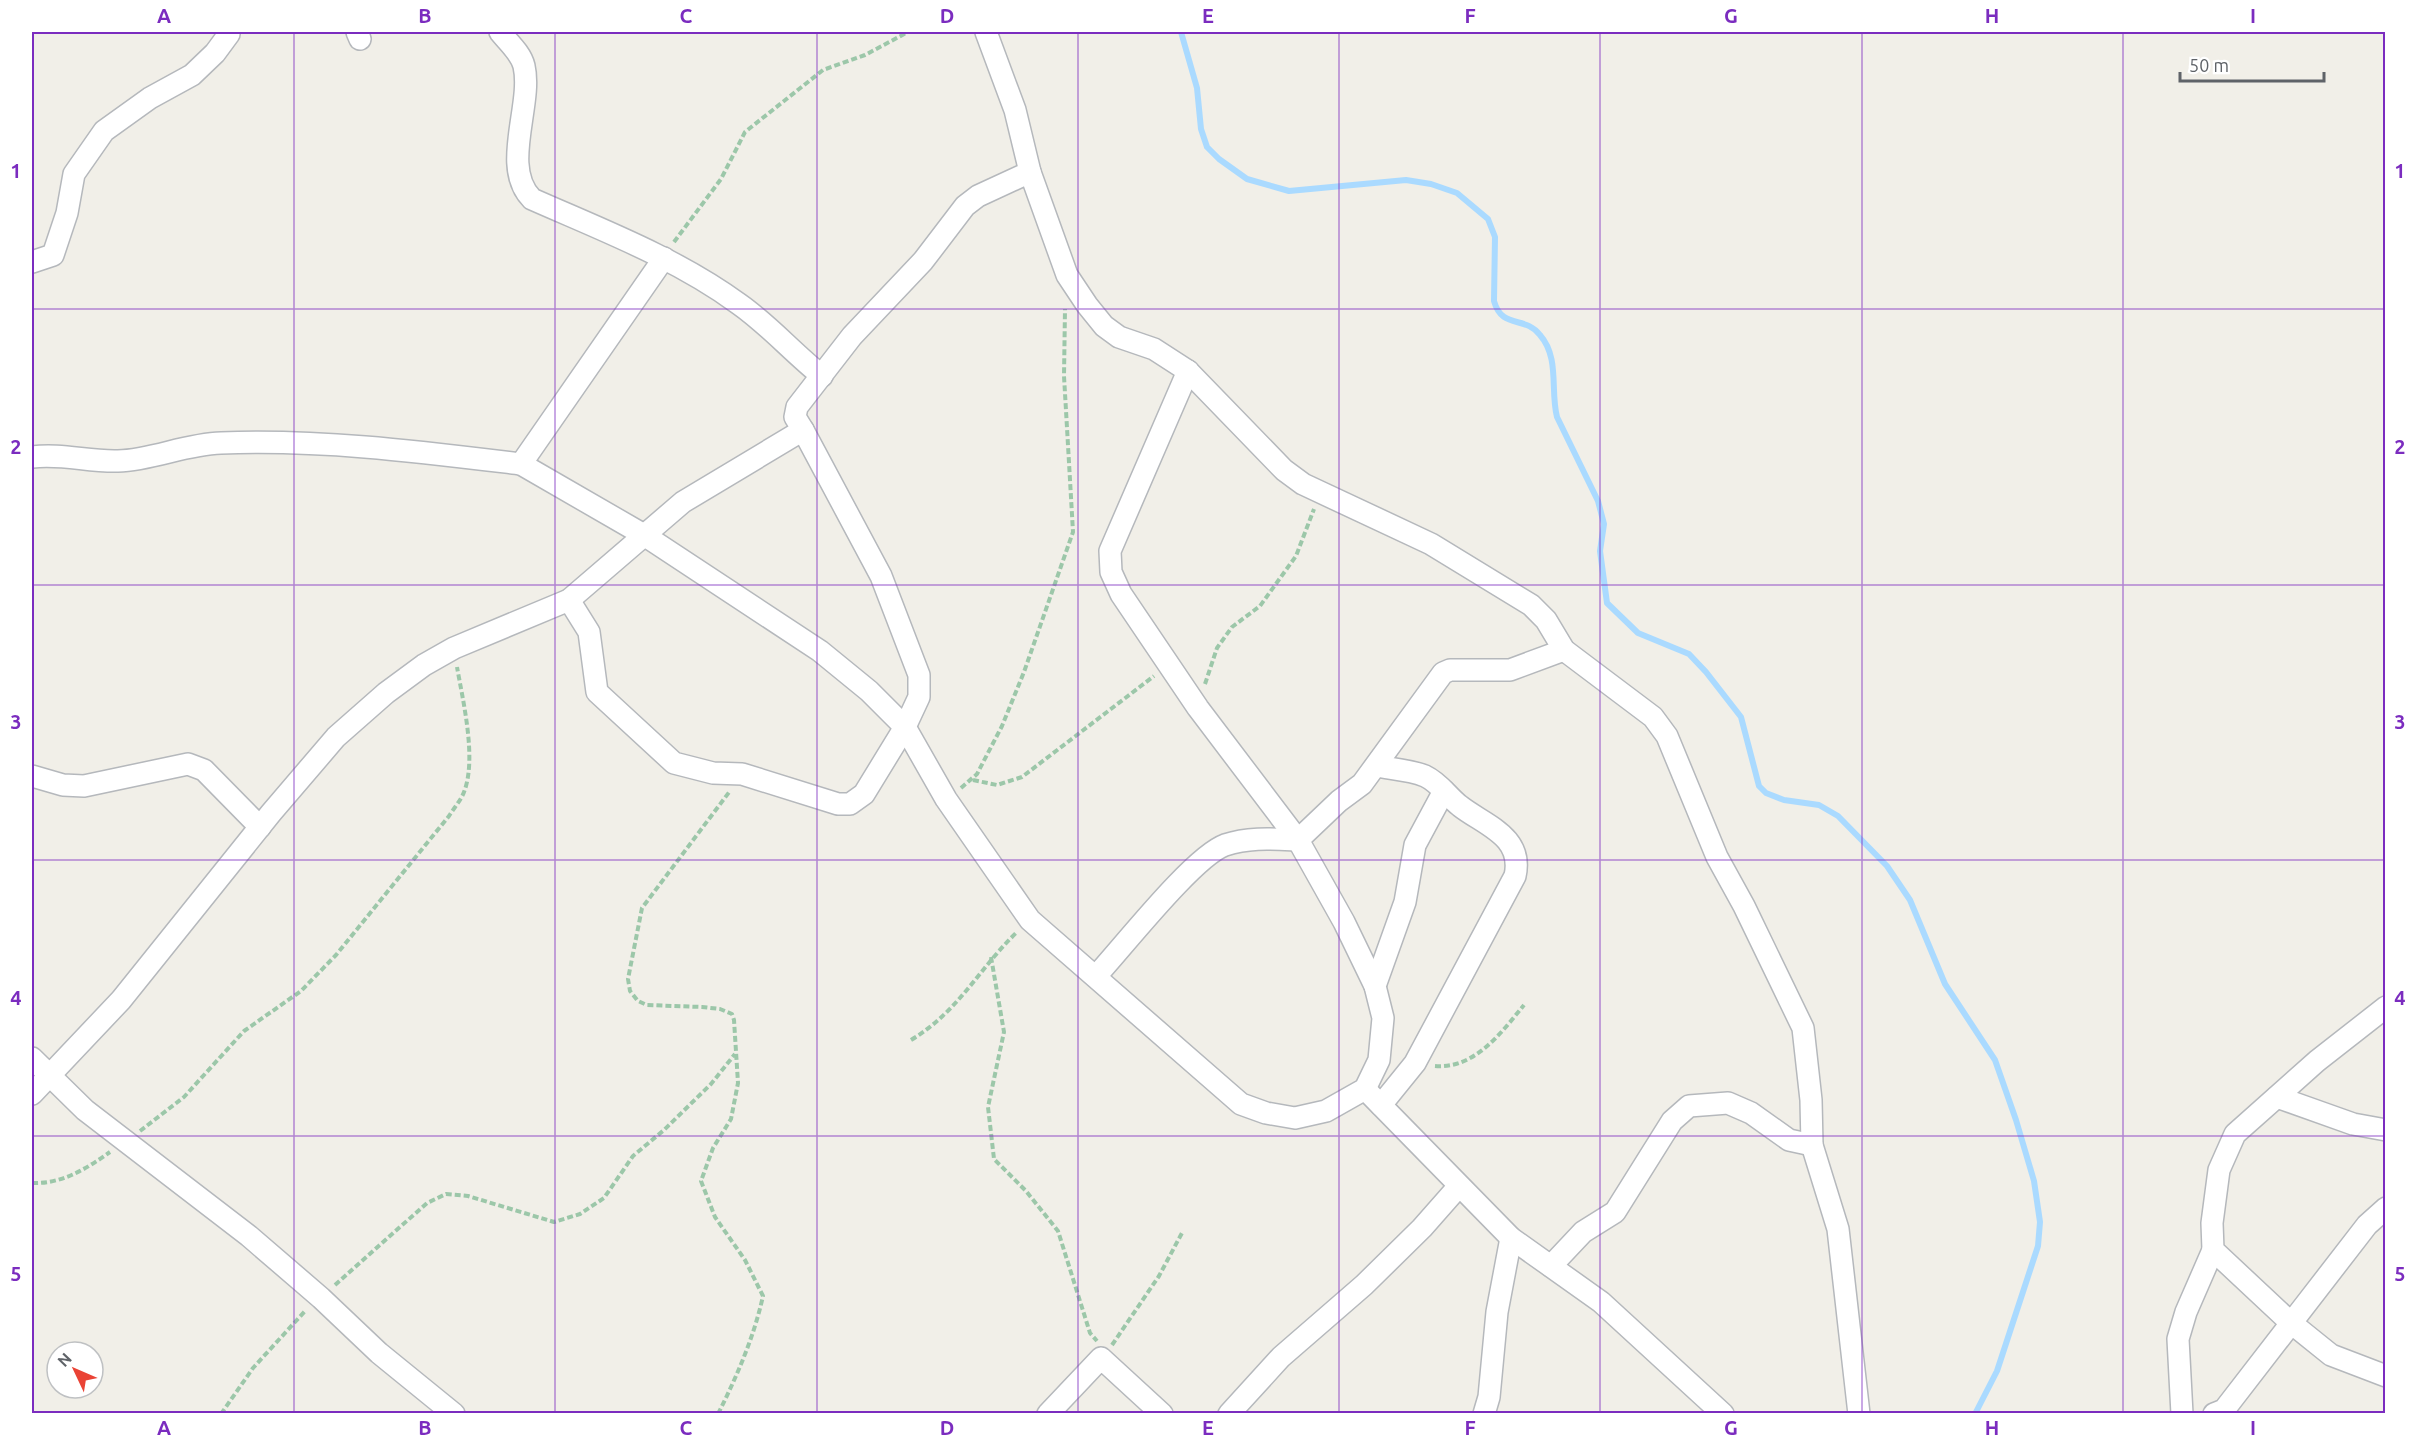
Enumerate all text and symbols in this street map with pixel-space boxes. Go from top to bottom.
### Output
text: A [157,4,171,27]
text: B [418,4,432,27]
text: C [680,4,693,27]
text: D [940,4,954,27]
text: E [1202,4,1214,27]
text: F [1464,4,1476,27]
text: G [1724,4,1738,27]
text: H [1985,4,1999,27]
text: I [2250,4,2256,27]
scale bar [2180,45,2324,83]
text: 50 m [2189,55,2229,75]
text: 1 [10,159,22,182]
text: 1 [2394,159,2406,182]
text: 2 [10,435,22,458]
text: 2 [2394,435,2406,458]
text: 3 [10,710,22,733]
text: 3 [2394,710,2406,733]
text: 4 [10,986,22,1009]
text: 4 [2394,986,2406,1009]
text: 5 [10,1262,22,1285]
text: 5 [2394,1262,2406,1285]
north arrow [45,1340,105,1400]
text: N [54,1349,75,1370]
text: A [157,1416,171,1439]
text: B [418,1416,432,1439]
text: C [680,1416,693,1439]
text: D [940,1416,954,1439]
text: E [1202,1416,1214,1439]
text: F [1464,1416,1476,1439]
text: G [1724,1416,1738,1439]
text: H [1985,1416,1999,1439]
text: I [2250,1416,2256,1439]

